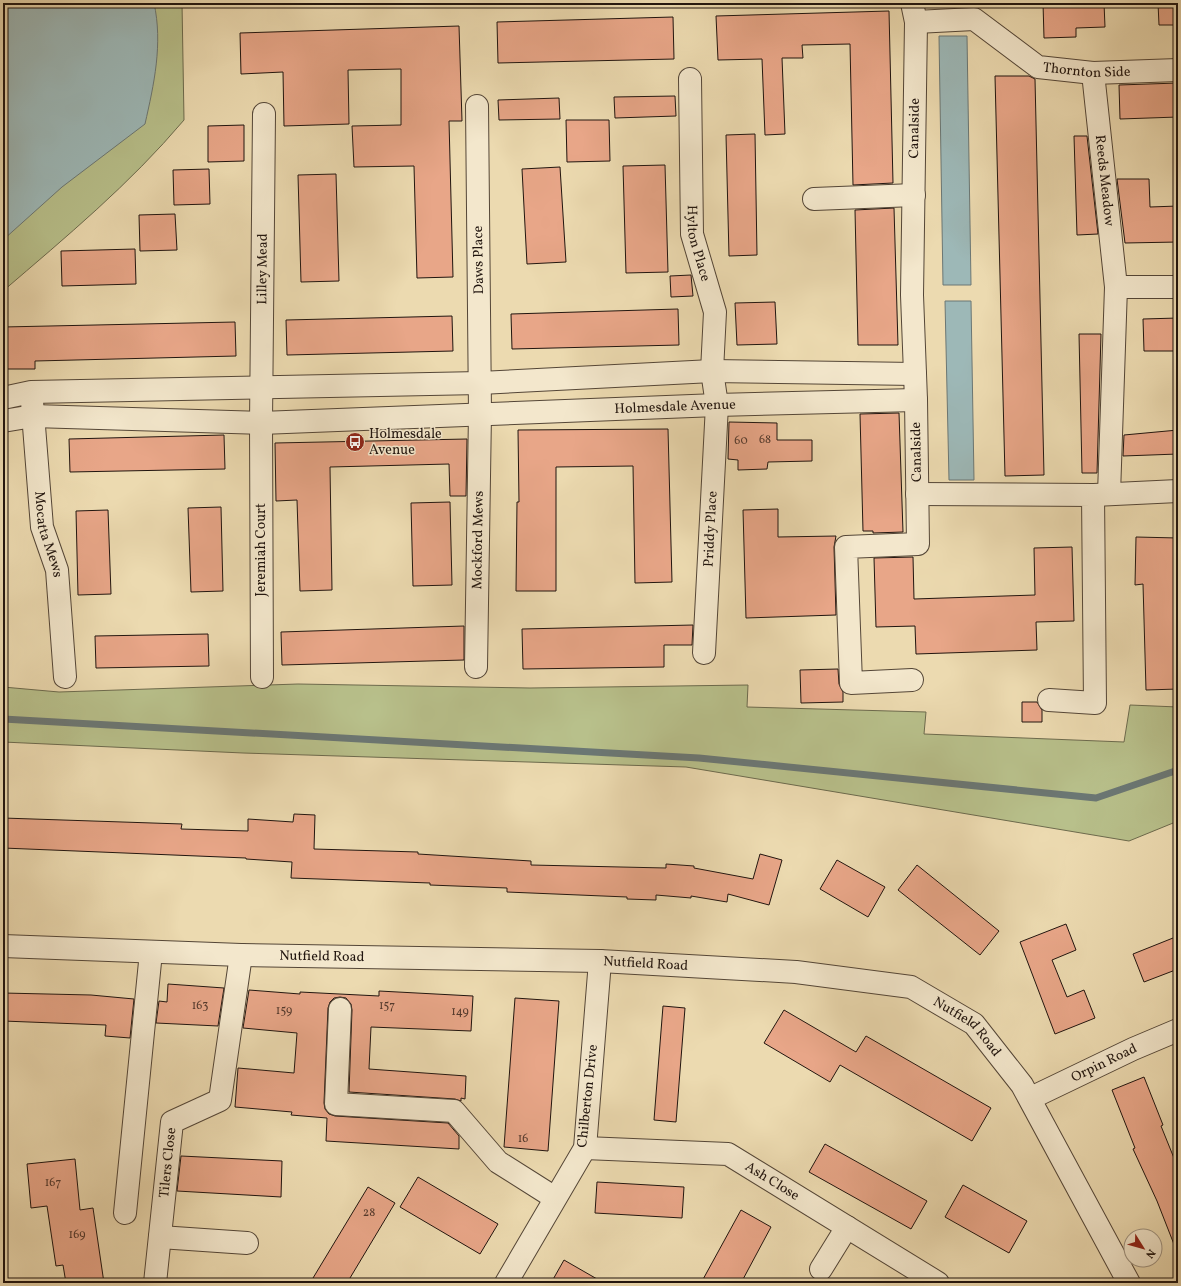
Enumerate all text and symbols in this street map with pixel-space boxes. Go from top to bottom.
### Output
street label: Thornton Side [1042,58,1131,82]
street label: Canalside [905,98,924,159]
street label: Reeds Meadow [1090,134,1119,227]
street label: Hylton Place [682,205,715,284]
street label: Daws Place [469,225,489,294]
street label: Lilley Mead [253,233,272,305]
street label: Holmesdale Avenue [614,395,736,419]
street label: Canalside [907,421,927,482]
place label: Holmesdale Avenue [369,425,442,460]
bus stop icon: Holmesdale Avenue [344,431,366,453]
house number: 68 [759,432,771,448]
house number: 60 [734,433,748,449]
street label: Priddy Place [700,490,722,568]
street label: Mocatta Mews [30,491,67,578]
street label: Mockford Mews [468,491,488,590]
street label: Jeremiah Court [252,503,271,597]
street label: Nutfield Road [279,946,365,967]
street label: Nutfield Road [603,952,689,975]
street label: Nutfield Road [929,992,1006,1061]
house number: 163 [192,998,208,1014]
house number: 157 [379,998,395,1014]
house number: 159 [276,1003,292,1019]
house number: 149 [451,1004,469,1020]
street label: Orpin Road [1068,1039,1140,1087]
street label: Chilberton Drive [573,1043,603,1149]
street label: Tilers Close [155,1126,181,1199]
house number: 16 [518,1131,528,1147]
street label: Ash Close [741,1157,803,1205]
house number: 167 [45,1175,61,1191]
house number: 28 [363,1205,375,1221]
house number: 169 [69,1227,85,1243]
north arrow [1123,1228,1163,1268]
text: N [1141,1245,1158,1261]

